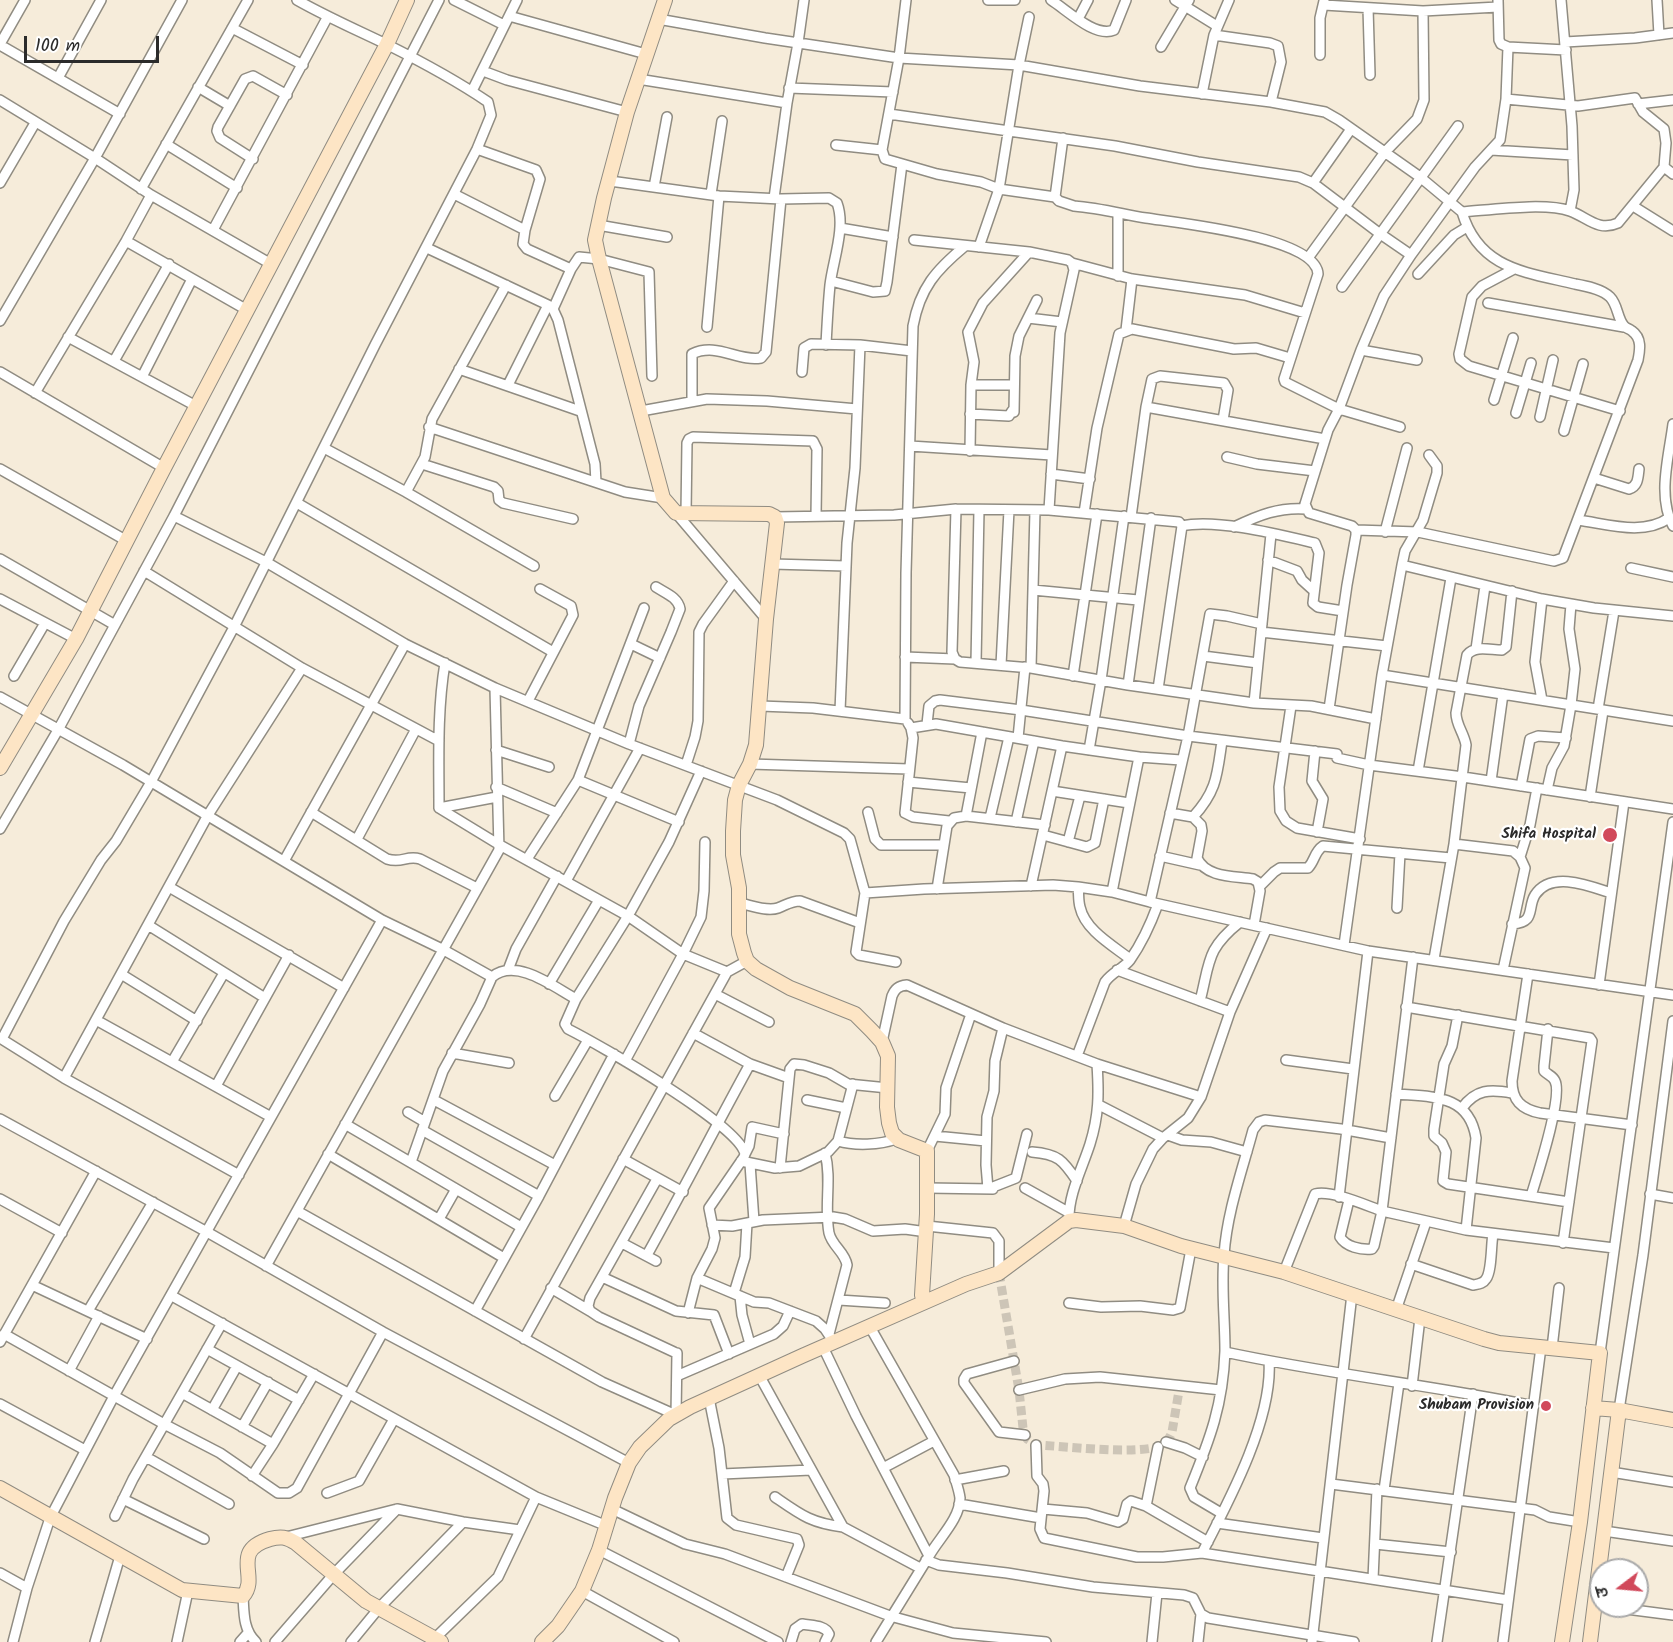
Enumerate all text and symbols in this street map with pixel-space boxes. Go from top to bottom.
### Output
scale bar [27,24,162,62]
text: 100 m [35,32,80,61]
place label: Shifa Hospital [1501,826,1596,844]
marker: Shifa Hospital [1601,826,1619,844]
place label: Shubam Provision [1419,1397,1534,1415]
marker: Shubam Provision [1539,1399,1553,1413]
north arrow [1589,1558,1649,1618]
text: उ [1590,1584,1617,1601]

